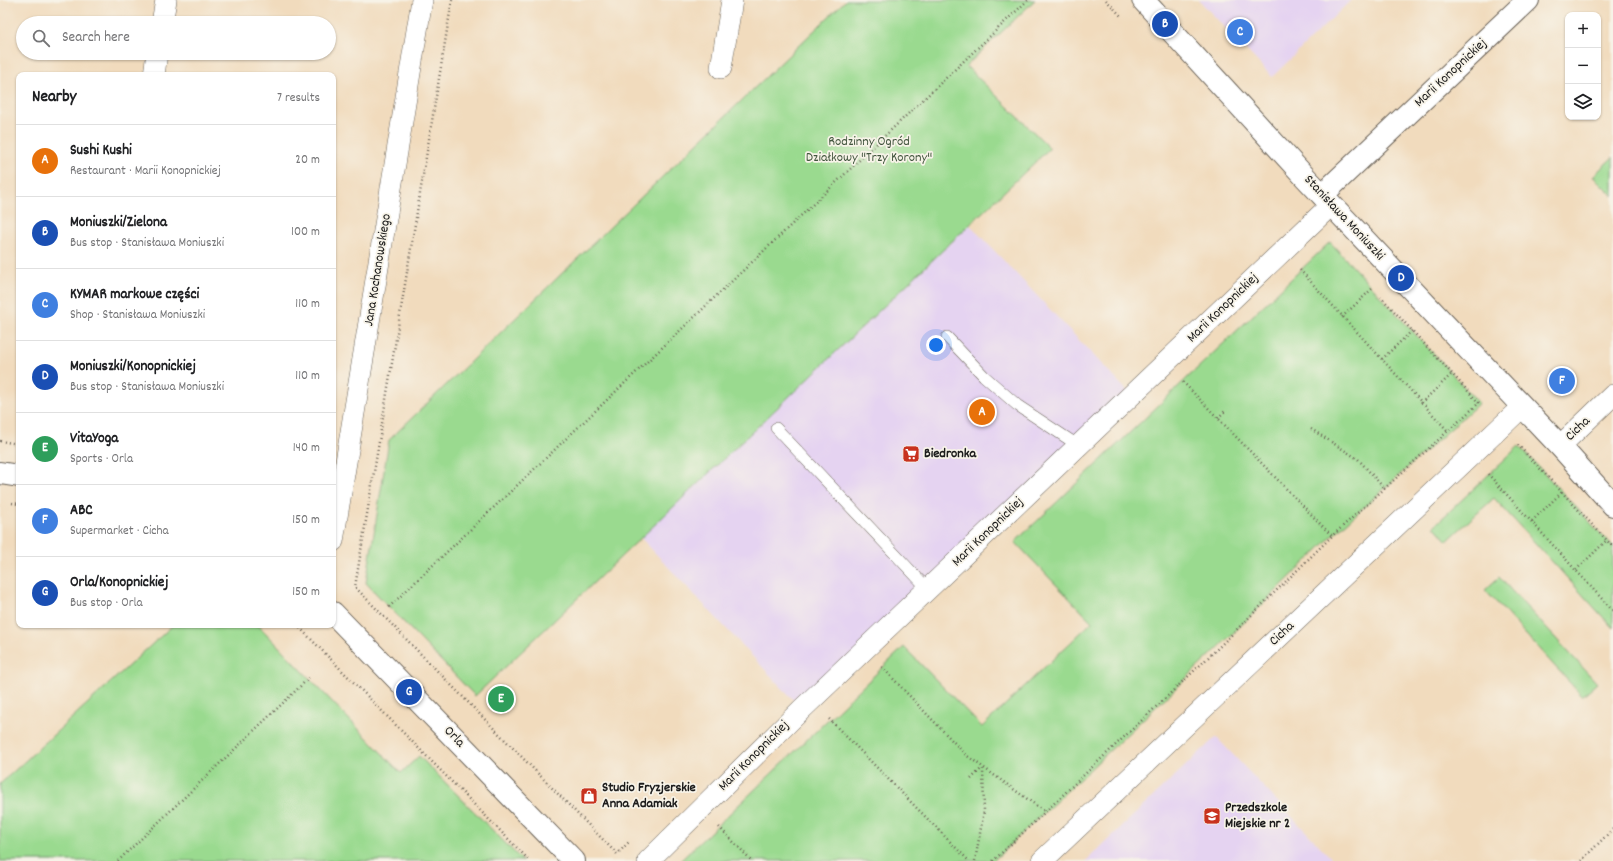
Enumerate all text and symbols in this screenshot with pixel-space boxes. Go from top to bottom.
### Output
pin: B [1152,9,1178,39]
map controls [1565,12,1601,120]
button: + [1565,12,1601,48]
search box [16,16,336,60]
pin: C [1227,17,1253,47]
icon: search [30,27,52,49]
text: Search here [62,27,130,49]
street label: Marii Konopnickiej [1410,34,1492,112]
button: − [1565,48,1601,84]
button: layers [1565,84,1601,120]
text: Nearby [32,86,76,110]
text: 7 results [277,89,320,108]
park label: Rodzinny Ogród Działkowy "Trzy Korony" [806,132,932,168]
text: Sushi Kushi [70,140,132,162]
text: A [41,151,49,170]
text: 20 m [295,151,320,170]
text: Restaurant · Marii Konopnickiej [70,162,221,181]
street label: Stanisława Moniuszki [1299,171,1389,266]
text: Moniuszki/Zielona [70,212,167,234]
street label: Jana Kochanowskiego [359,212,397,328]
text: B [42,223,48,242]
text: 100 m [291,223,320,242]
text: Bus stop · Stanisława Moniuszki [70,234,224,253]
pin: D [1388,263,1414,293]
street label: Marii Konopnickiej [1183,269,1263,347]
text: KYMAR markowe części [70,284,199,306]
text: C [42,295,48,314]
text: 110 m [295,295,320,314]
text: Shop · Stanisława Moniuszki [70,306,205,325]
your location [926,335,946,355]
text: Moniuszki/Konopnickiej [70,356,196,378]
pin: F [1549,366,1575,396]
text: D [42,367,48,386]
text: 110 m [295,367,320,386]
text: Bus stop · Stanisława Moniuszki [70,378,224,397]
pin: A [969,397,995,427]
street label: Cicha [1561,412,1595,446]
text: VitaYoga [70,428,118,450]
text: E [42,439,48,458]
text: 140 m [293,439,320,458]
supermarket icon: Biedronka [901,444,921,464]
place label: Biedronka [924,444,978,464]
text: Sports · Orla [70,450,133,469]
street label: Marii Konopnickiej [948,493,1028,571]
text: ABC [70,500,93,522]
text: F [42,511,48,530]
text: 150 m [292,511,320,530]
text: Supermarket · Cicha [70,522,169,541]
text: Orla/Konopnickiej [70,572,168,594]
text: G [42,583,48,602]
text: 150 m [292,583,320,602]
text: Bus stop · Orla [70,594,143,613]
street label: Cicha [1265,617,1299,651]
pin: G [396,677,422,707]
pin: E [488,684,514,714]
street label: Marii Konopnickiej [714,716,794,796]
street label: Orla [439,722,470,753]
place label: Studio Fryzjerskie Anna Adamiak [602,778,696,814]
shop icon: Studio Fryzjerskie Anna Adamiak [579,786,599,806]
place label: Przedszkole Miejskie nr 2 [1225,798,1290,834]
school or university icon: Przedszkole Miejskie nr 2 [1202,806,1222,826]

